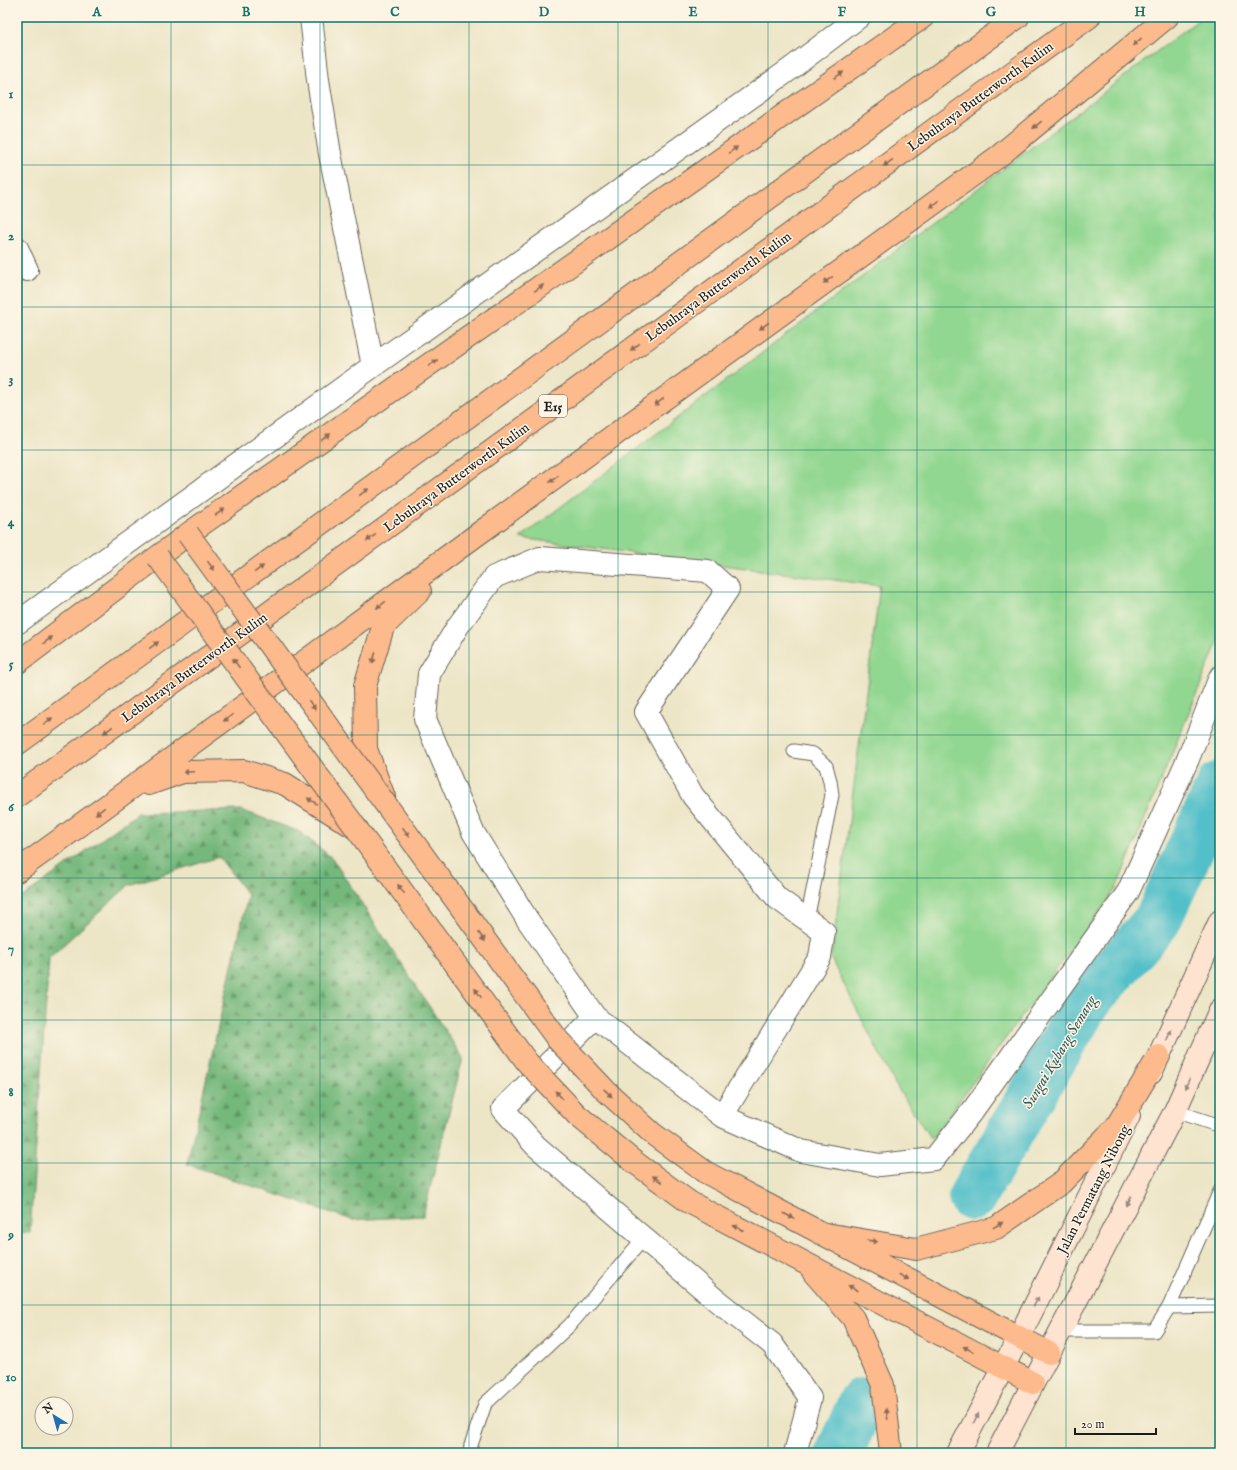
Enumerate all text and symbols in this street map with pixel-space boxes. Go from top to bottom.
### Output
text: A [92,4,103,21]
text: B [242,4,251,21]
text: C [390,4,400,21]
text: D [539,4,550,21]
text: E [688,4,698,21]
text: F [838,4,847,21]
text: G [986,4,997,21]
text: H [1134,4,1146,21]
one-way arrow [1132,37,1143,46]
street label: Lebuhraya Butterworth Kulim [904,38,1057,156]
one-way arrow [834,71,845,80]
text: 1 [9,86,14,103]
one-way arrow [1032,120,1043,129]
one-way arrow [728,146,738,154]
one-way arrow [882,159,893,167]
one-way arrow [928,199,939,208]
text: 2 [8,228,14,245]
street label: Lebuhraya Butterworth Kulim [642,228,795,346]
one-way arrow [823,276,834,284]
one-way arrow [534,284,544,292]
one-way arrow [759,322,769,330]
one-way arrow [630,342,640,350]
one-way arrow [428,359,438,367]
text: 3 [9,371,14,388]
road number: E15 [539,395,567,417]
one-way arrow [654,398,664,406]
street label: Lebuhraya Butterworth Kulim [380,419,533,537]
one-way arrow [321,433,332,441]
one-way arrow [548,475,559,483]
one-way arrow [359,488,369,496]
one-way arrow [215,508,225,516]
text: 4 [8,514,15,531]
one-way arrow [366,534,377,542]
one-way arrow [207,561,215,571]
one-way arrow [254,565,264,573]
one-way arrow [376,601,386,609]
street label: Lebuhraya Butterworth Kulim [118,609,271,727]
one-way arrow [43,636,53,644]
one-way arrow [148,641,159,649]
one-way arrow [370,652,376,664]
text: 5 [9,656,14,673]
one-way arrow [232,658,240,669]
one-way arrow [308,699,317,710]
one-way arrow [222,714,233,722]
one-way arrow [43,717,54,725]
one-way arrow [102,726,113,734]
one-way arrow [183,768,195,775]
one-way arrow [307,797,317,805]
text: 6 [8,799,14,816]
one-way arrow [95,807,105,815]
one-way arrow [402,827,410,837]
one-way arrow [397,883,405,894]
one-way arrow [478,932,486,942]
text: 7 [8,941,14,958]
one-way arrow [473,988,482,999]
water label: Sungai Kubang Semang [1018,991,1102,1113]
one-way arrow [1166,1029,1172,1041]
one-way arrow [1184,1079,1190,1090]
text: 8 [8,1084,14,1101]
one-way arrow [603,1088,613,1097]
one-way arrow [554,1090,563,1100]
street label: Jalan Permatang Nibong [1053,1121,1135,1259]
one-way arrow [652,1175,663,1183]
one-way arrow [1125,1195,1132,1206]
one-way arrow [783,1213,795,1219]
one-way arrow [992,1222,1004,1229]
one-way arrow [732,1225,744,1231]
text: 9 [7,1227,14,1244]
one-way arrow [866,1238,879,1244]
one-way arrow [898,1274,910,1280]
one-way arrow [847,1285,859,1292]
one-way arrow [1033,1297,1039,1308]
one-way arrow [962,1346,974,1352]
text: 10 [5,1369,17,1386]
north arrow [34,1396,74,1436]
text: N [40,1400,57,1418]
one-way arrow [884,1408,890,1420]
scale bar [1075,1410,1156,1436]
one-way arrow [973,1413,979,1424]
text: 20 m [1081,1417,1104,1432]

